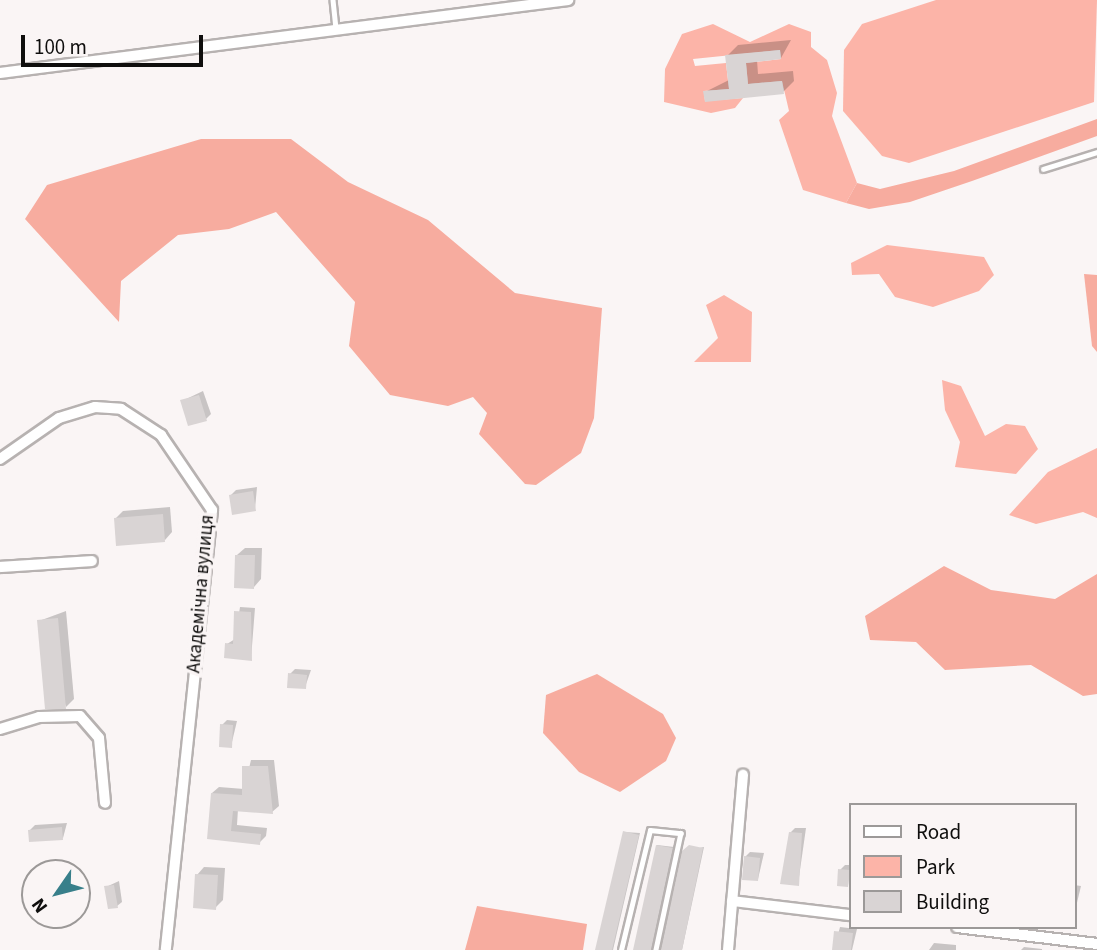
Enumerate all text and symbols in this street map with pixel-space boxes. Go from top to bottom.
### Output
scale bar [24,21,206,65]
text: 100 m [34,32,87,62]
street label: Академічна вулиця [183,514,219,674]
legend [848,803,1076,929]
text: Road [916,817,961,847]
text: Park [916,852,955,882]
north arrow [21,859,91,929]
text: Building [916,887,989,917]
text: N [25,892,55,918]

